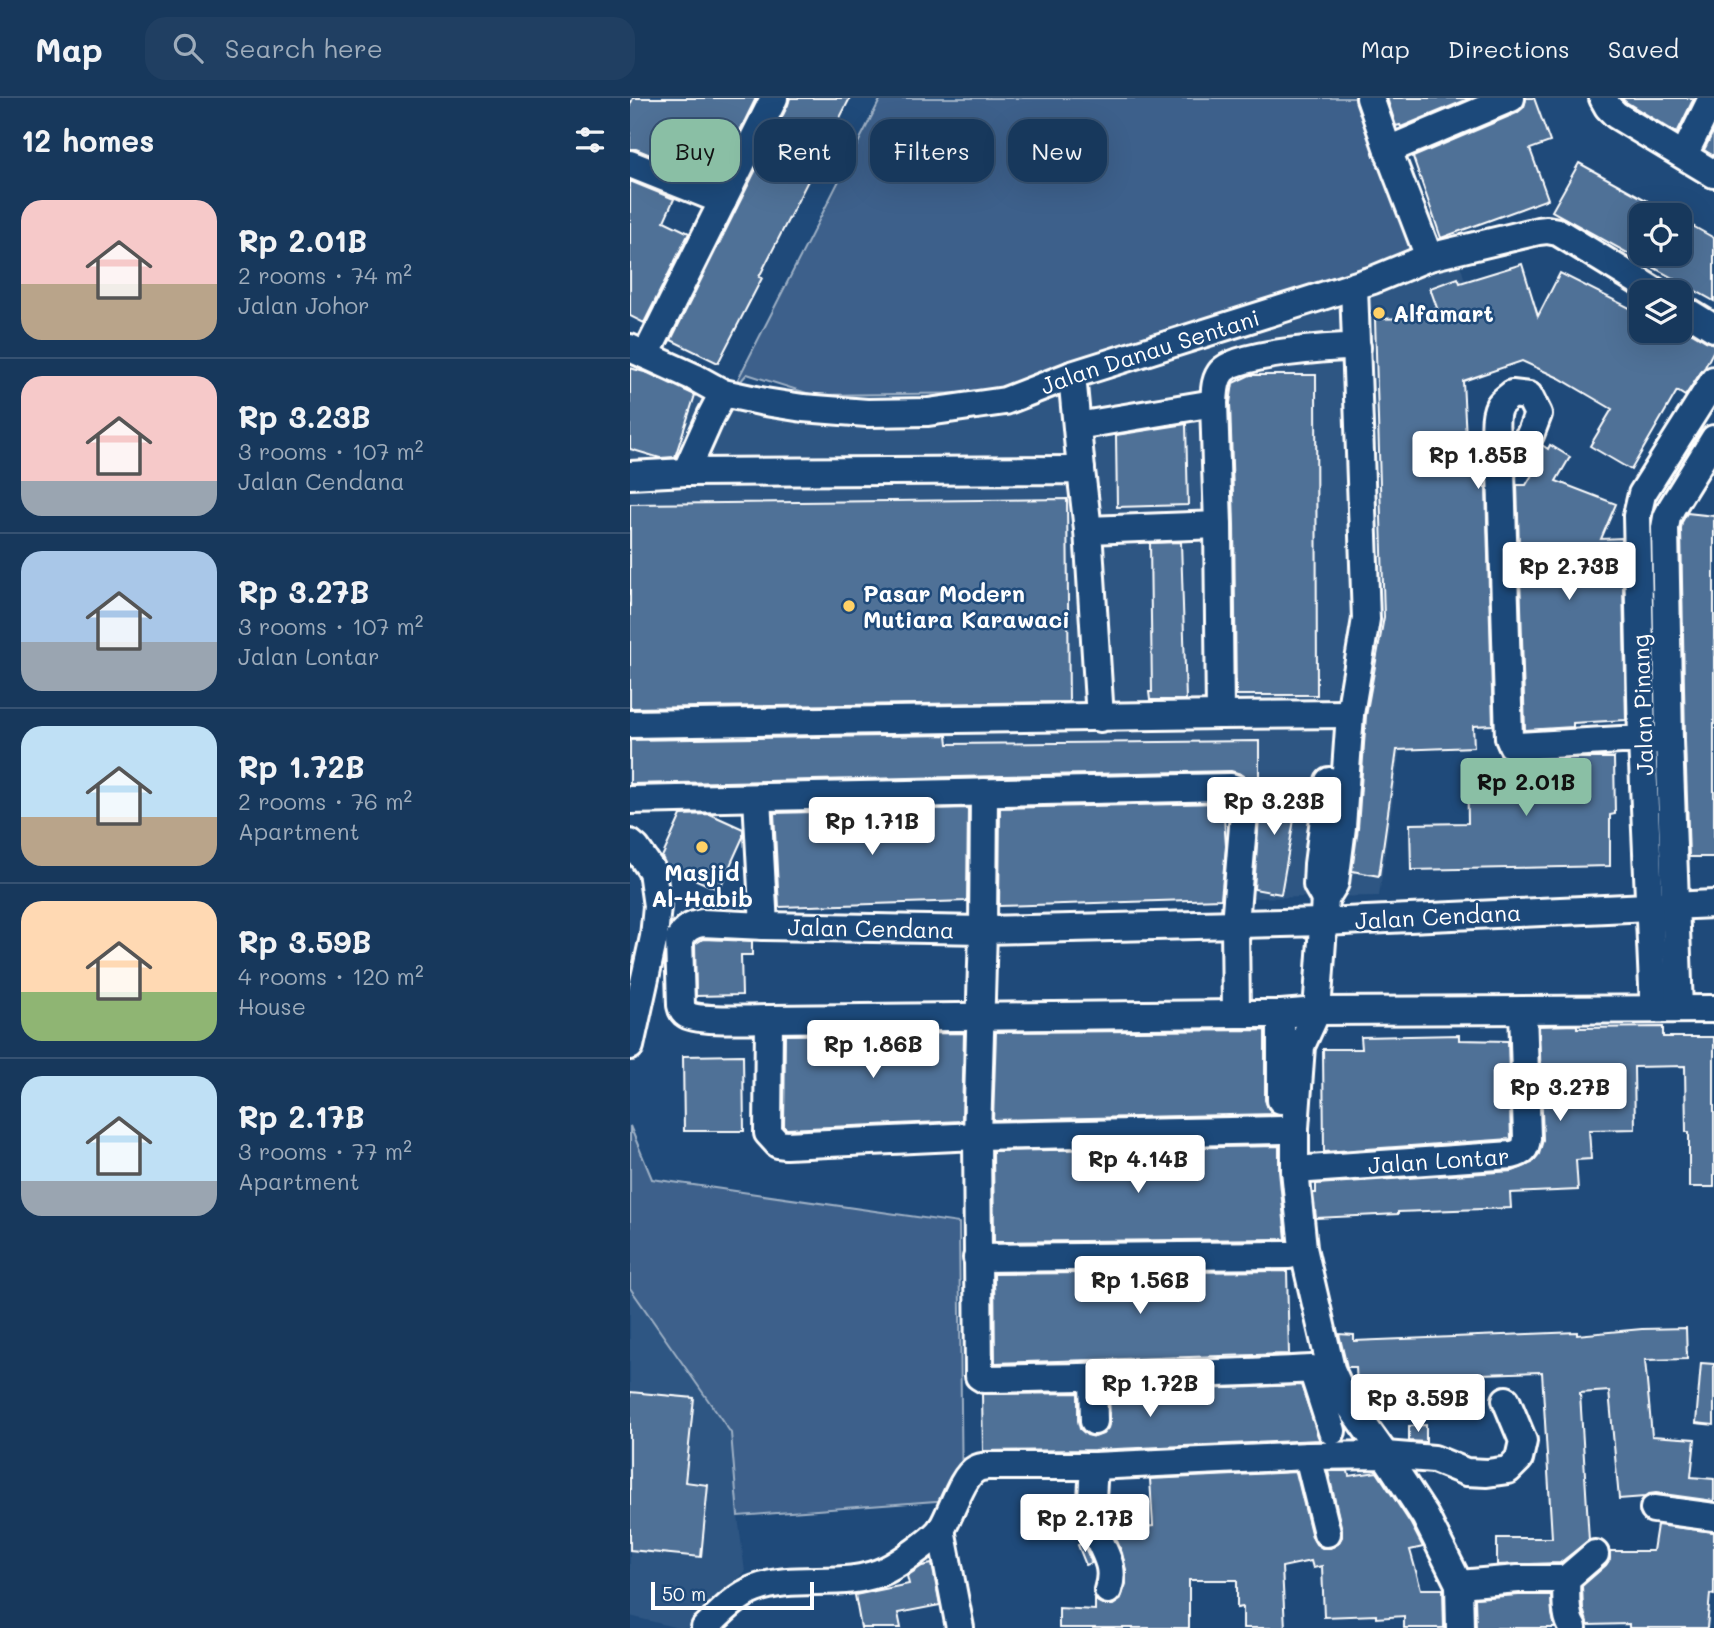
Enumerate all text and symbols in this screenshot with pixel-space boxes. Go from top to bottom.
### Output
search box [145,17,635,80]
text: Map [35,27,103,70]
icon: search [169,29,207,67]
text: Search here [225,31,383,65]
text: Map [1361,33,1410,64]
text: Directions [1448,33,1570,64]
text: Saved [1608,33,1679,64]
chip: Buy [651,119,740,182]
chip: Rent [754,119,856,182]
chip: Filters [870,119,994,182]
chip: New [1008,119,1107,182]
text: 12 homes [21,120,154,160]
icon: filters [571,121,609,159]
map controls [1629,203,1692,343]
button: locate [1629,203,1692,266]
text: Rp 2.01B [238,220,367,260]
icon: home [77,228,161,312]
text: 2 rooms · 74 m² [238,260,412,290]
button: layers [1629,280,1692,343]
text: Jalan Johor [238,290,370,320]
place label: Alfamart [1393,298,1494,328]
street label: Jalan Danau Sentani [1036,302,1263,401]
marker: Alfamart [1371,305,1387,321]
text: Rp 3.23B [238,396,371,436]
icon: home [77,404,161,488]
pin: Rp 1.85B [1406,432,1550,491]
text: 3 rooms · 107 m² [238,436,424,466]
text: Rp 1.85B [1428,439,1528,469]
text: Jalan Cendana [238,466,405,496]
pin: Rp 2.73B [1497,542,1641,602]
text: Rp 2.73B [1519,550,1619,580]
text: Rp 3.27B [238,571,369,611]
place label: Pasar Modern Mutiara Karawaci [863,578,1070,634]
icon: home [77,579,161,663]
marker: Pasar Modern Mutiara Karawaci [841,598,857,614]
text: 3 rooms · 107 m² [238,611,424,641]
street label: Jalan Pinang [1625,634,1659,776]
text: Jalan Lontar [238,641,380,671]
text: Rp 1.72B [238,746,365,786]
icon: home [77,754,161,838]
pin: Rp 2.01B [1454,758,1598,818]
text: Rp 2.01B [1476,766,1576,796]
pin: Rp 3.23B [1202,778,1346,837]
text: Rp 3.23B [1223,785,1325,815]
text: 2 rooms · 76 m² [238,786,412,816]
pin: Rp 1.71B [800,798,944,857]
text: Rp 1.71B [825,805,919,835]
text: Apartment [238,816,360,846]
marker: Masjid Al-Habib [694,839,710,855]
place label: Masjid Al-Habib [651,857,753,913]
street label: Jalan Cendana [1354,897,1522,935]
street label: Jalan Cendana [787,912,955,944]
text: Rp 3.59B [238,921,371,961]
icon: home [77,929,161,1013]
text: 4 rooms · 120 m² [238,961,424,991]
text: House [238,991,306,1021]
pin: Rp 1.86B [801,1020,945,1080]
text: Rp 1.86B [823,1028,923,1058]
pin: Rp 3.27B [1488,1063,1632,1123]
text: Rp 3.27B [1510,1071,1610,1101]
text: Rp 2.17B [238,1096,365,1136]
icon: home [77,1104,161,1188]
text: 3 rooms · 77 m² [238,1136,412,1166]
pin: Rp 4.14B [1066,1136,1210,1195]
street label: Jalan Lontar [1367,1140,1510,1180]
text: Rp 4.14B [1088,1143,1188,1173]
text: Apartment [238,1166,360,1196]
pin: Rp 1.56B [1068,1256,1212,1316]
text: Rp 1.56B [1091,1264,1189,1294]
pin: Rp 1.72B [1078,1360,1222,1419]
text: Rp 1.72B [1101,1367,1199,1397]
pin: Rp 3.59B [1346,1374,1490,1434]
text: Rp 3.59B [1367,1382,1469,1412]
pin: Rp 2.17B [1013,1494,1157,1554]
text: Rp 2.17B [1036,1502,1134,1532]
scale bar [651,1579,814,1611]
text: 50 m [662,1581,706,1606]

